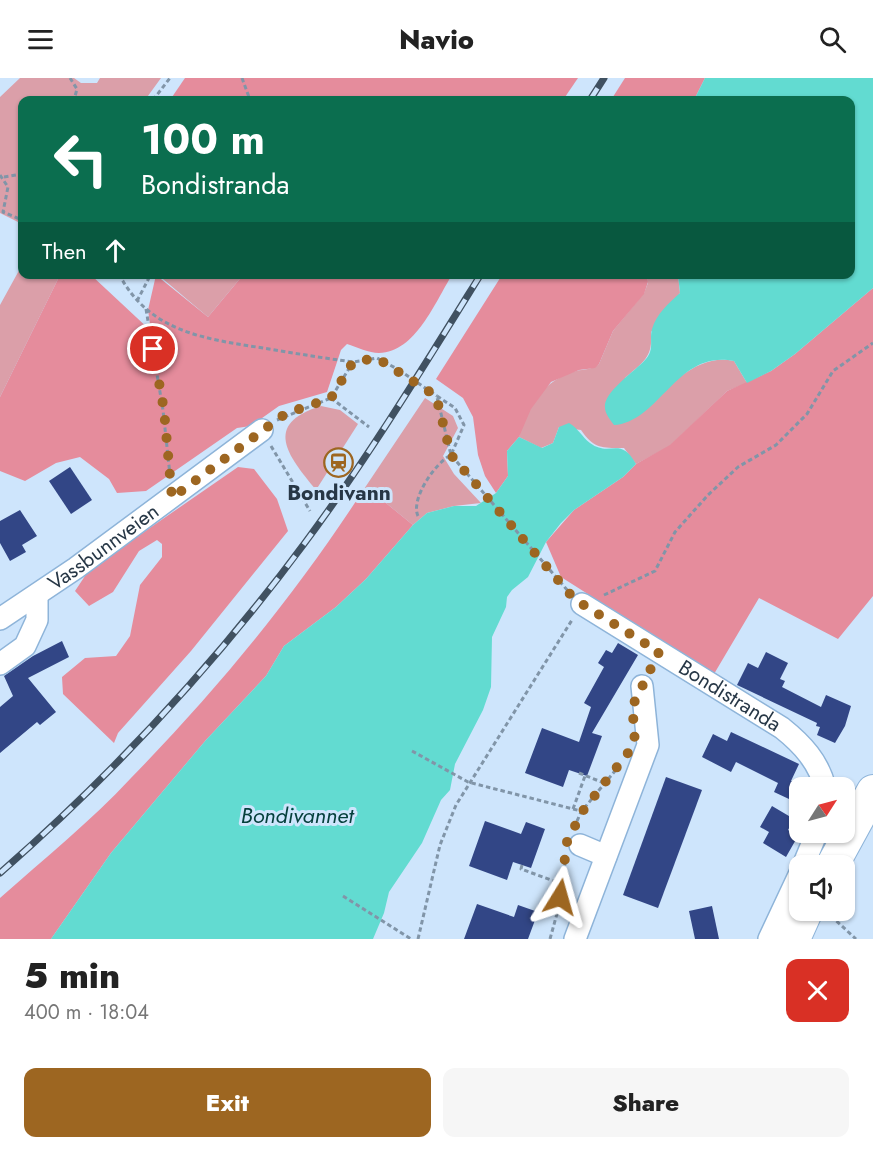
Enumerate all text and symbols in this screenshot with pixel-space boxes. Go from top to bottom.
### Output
text: Navio [399,20,474,59]
icon: menu [24,23,57,56]
icon: search [816,23,849,56]
text: 100 m [141,109,265,170]
icon: left [42,120,120,198]
text: Bondistranda [141,165,290,204]
icon: ahead [99,234,132,267]
text: Then [42,235,87,267]
pin [127,323,178,374]
icon: arrive [136,332,169,365]
station icon: Bondivann [323,446,355,478]
place label: Bondivann [287,478,391,508]
street label: Vassbunnveien [42,496,165,598]
street label: Bondistranda [673,652,787,739]
north arrow [789,777,855,843]
map controls [789,777,855,921]
water label: Bondivannet [241,799,355,831]
button: sound [789,855,855,921]
position arrow [528,865,592,929]
text: 5 min [24,949,120,1001]
button: close [786,959,849,1022]
text: 400 m · 18:04 [24,998,149,1027]
button: Exit [24,1068,431,1137]
button: Share [443,1068,849,1137]

